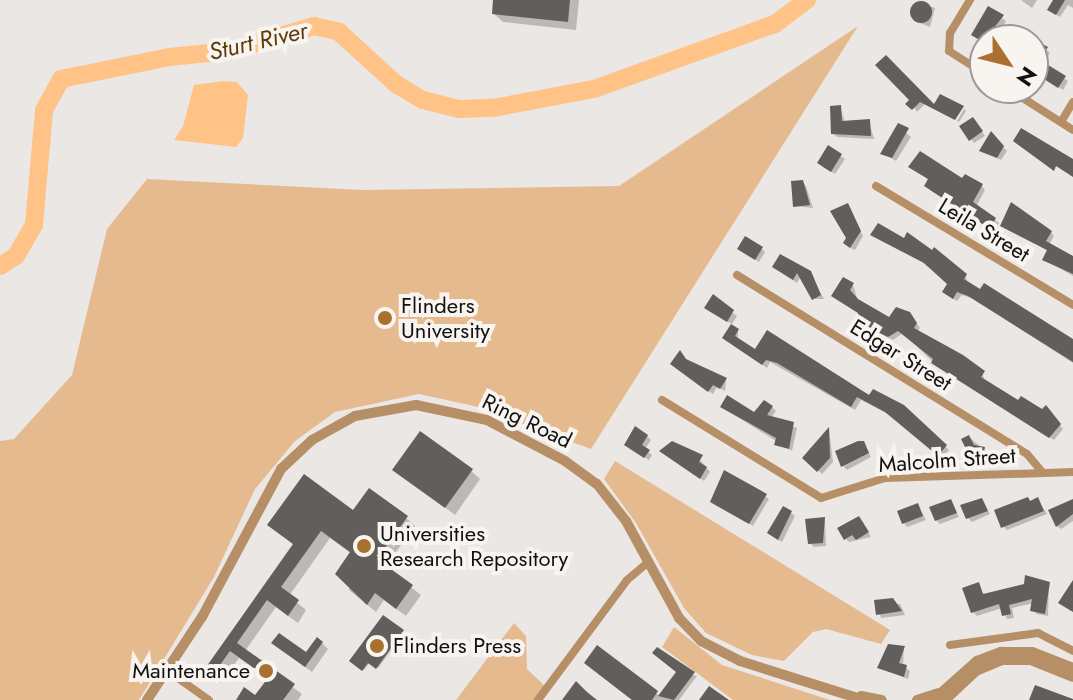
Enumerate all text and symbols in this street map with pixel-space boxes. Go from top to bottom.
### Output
water label: Sturt River [206,16,310,66]
north arrow [969,24,1049,104]
text: N [1009,60,1045,93]
street label: Leila Street [934,192,1034,268]
place label: Flinders University [401,292,490,344]
marker: Flinders University [376,309,394,327]
street label: Edgar Street [845,313,957,397]
street label: Ring Road [478,388,576,454]
street label: Malcolm Street [878,442,1016,478]
place label: Universities Research Repository [380,520,568,572]
marker: Universities Research Repository [355,537,373,555]
place label: Flinders Press [393,633,521,659]
marker: Flinders Press [368,637,386,655]
place label: Maintenance [132,658,250,684]
marker: Maintenance [257,662,275,680]

